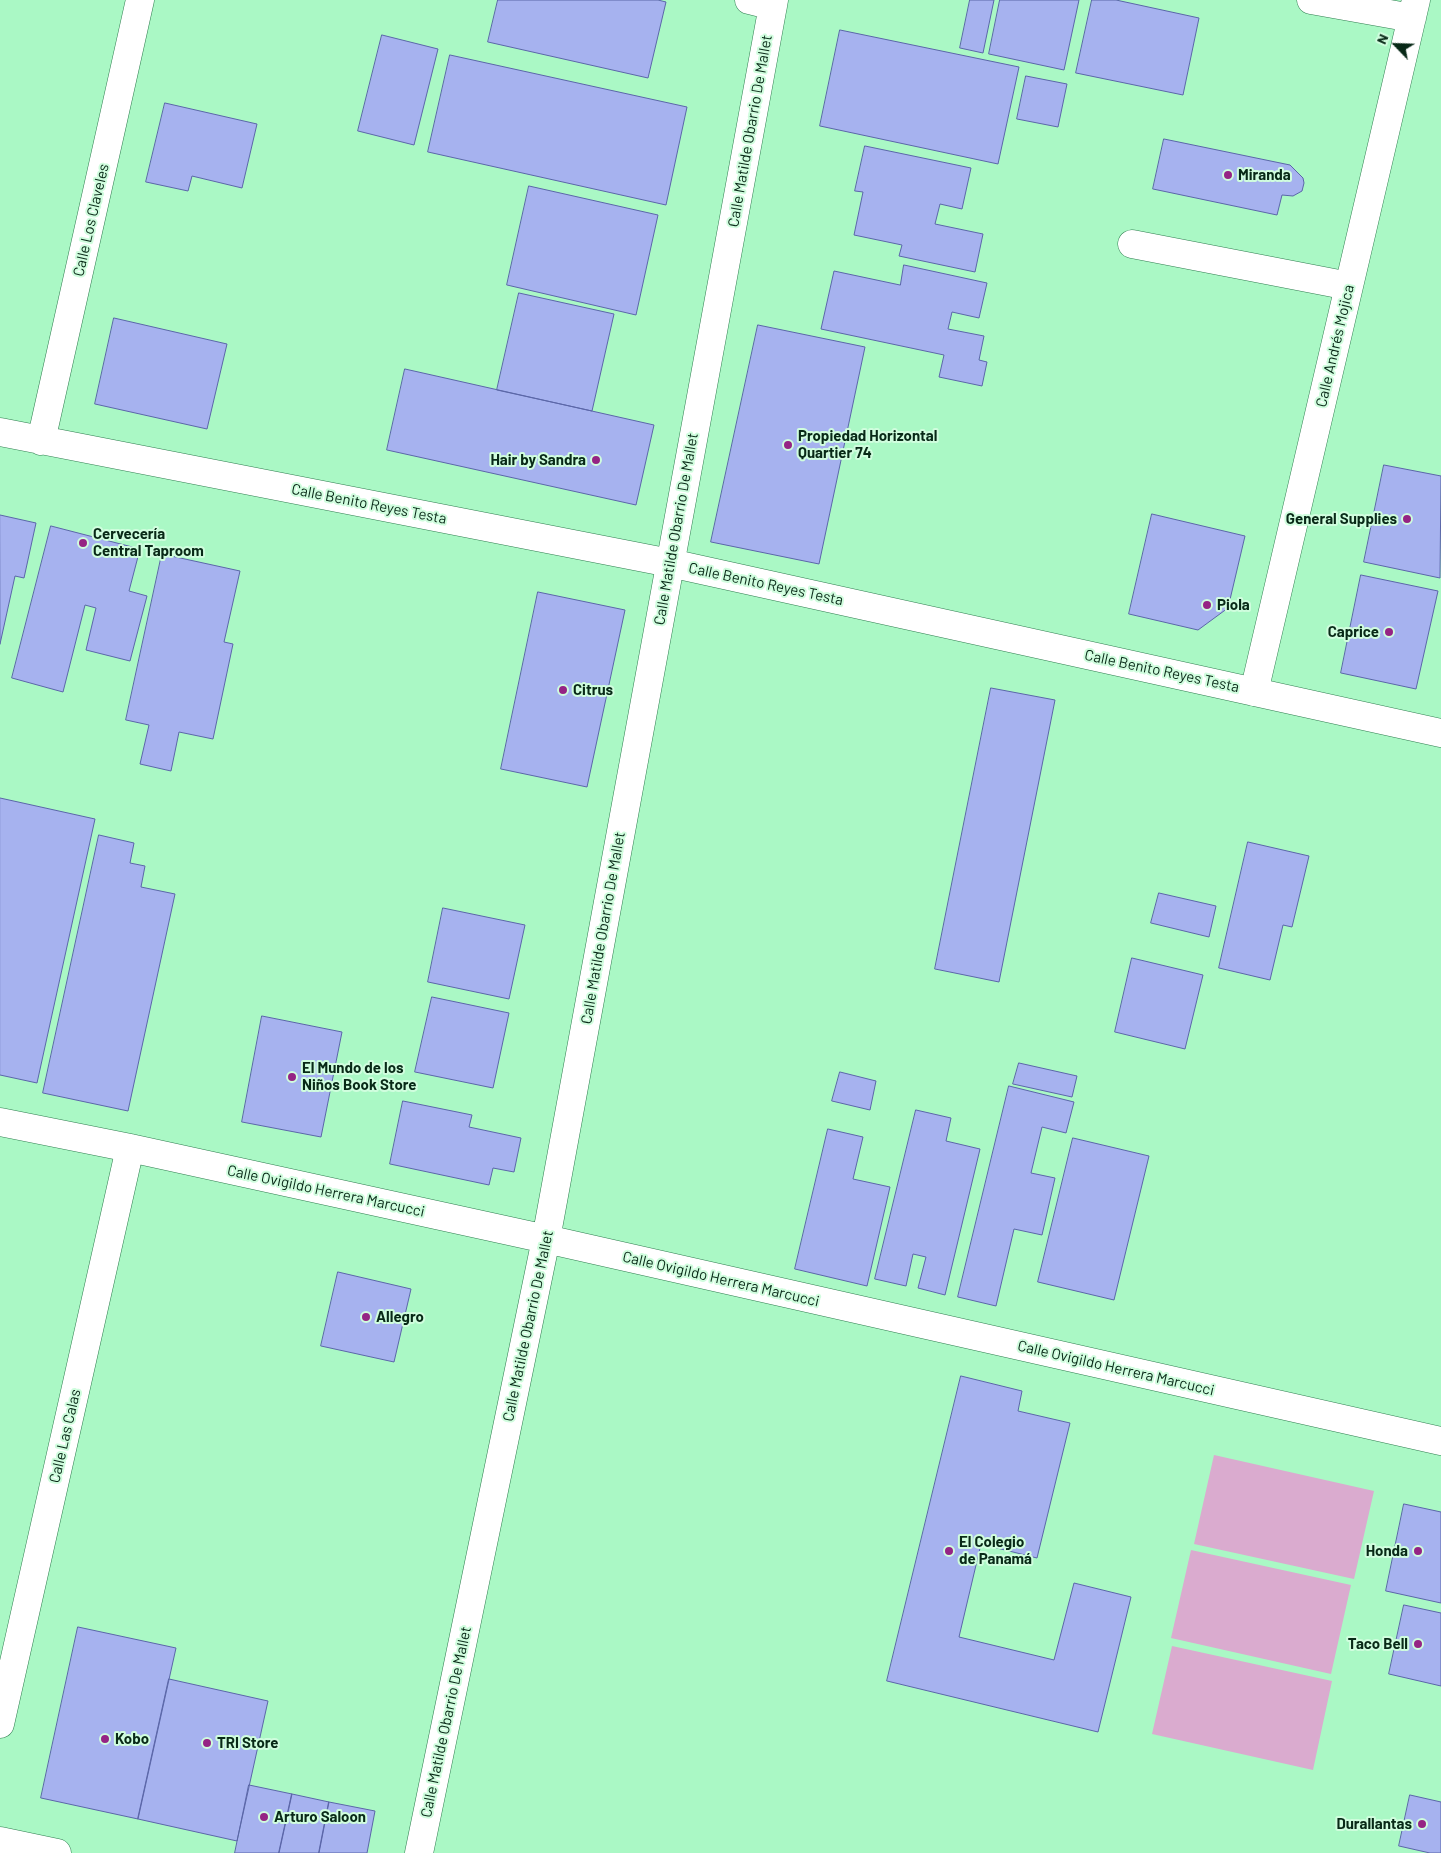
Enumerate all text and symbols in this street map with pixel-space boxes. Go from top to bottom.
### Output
north arrow [1371,20,1421,70]
text: N [1372,31,1391,46]
street label: Calle Matilde Obarrio De Mallet [724,34,776,228]
street label: Calle Los Claveles [69,162,113,278]
place label: Miranda [1238,166,1291,184]
marker: Miranda [1222,169,1234,181]
street label: Calle Andrés Mojica [1312,283,1358,409]
place label: Propiedad Horizontal Quartier 74 [798,427,937,462]
street label: Calle Matilde Obarrio De Mallet [650,432,702,626]
marker: Propiedad Horizontal Quartier 74 [782,439,794,451]
place label: Hair by Sandra [490,451,586,469]
marker: Hair by Sandra [590,454,602,466]
street label: Calle Benito Reyes Testa [290,480,448,528]
place label: General Supplies [1286,510,1397,528]
marker: General Supplies [1401,513,1413,525]
place label: Cervecería Central Taproom [93,525,204,560]
marker: Cervecería Central Taproom [77,537,89,549]
street label: Calle Benito Reyes Testa [687,559,845,609]
place label: Piola [1217,596,1250,614]
marker: Piola [1201,599,1213,611]
place label: Caprice [1328,623,1379,641]
marker: Caprice [1383,626,1395,638]
street label: Calle Benito Reyes Testa [1083,646,1241,696]
place label: Citrus [573,681,613,699]
marker: Citrus [557,684,569,696]
street label: Calle Matilde Obarrio De Mallet [577,831,629,1025]
place label: El Mundo de los Niños Book Store [302,1059,417,1094]
marker: El Mundo de los Niños Book Store [286,1071,298,1083]
street label: Calle Ovigildo Herrera Marcucci [226,1161,426,1221]
street label: Calle Matilde Obarrio De Mallet [499,1229,557,1423]
street label: Calle Ovigildo Herrera Marcucci [621,1248,821,1310]
place label: Allegro [376,1308,424,1326]
marker: Allegro [360,1311,372,1323]
street label: Calle Ovigildo Herrera Marcucci [1016,1337,1216,1399]
street label: Calle Las Calas [45,1387,85,1485]
place label: El Colegio de Panamá [959,1533,1032,1568]
place label: Honda [1366,1542,1408,1560]
marker: El Colegio de Panamá [943,1545,955,1557]
marker: Honda [1412,1545,1424,1557]
street label: Calle Matilde Obarrio De Mallet [417,1625,475,1819]
place label: Taco Bell [1348,1635,1408,1653]
marker: Taco Bell [1412,1638,1424,1650]
place label: Kobo [115,1730,149,1748]
marker: Kobo [99,1733,111,1745]
place label: TRI Store [217,1734,279,1752]
marker: TRI Store [201,1737,213,1749]
place label: Arturo Saloon [274,1808,366,1826]
marker: Arturo Saloon [258,1811,270,1823]
place label: Durallantas [1336,1815,1412,1833]
marker: Durallantas [1416,1818,1428,1830]

